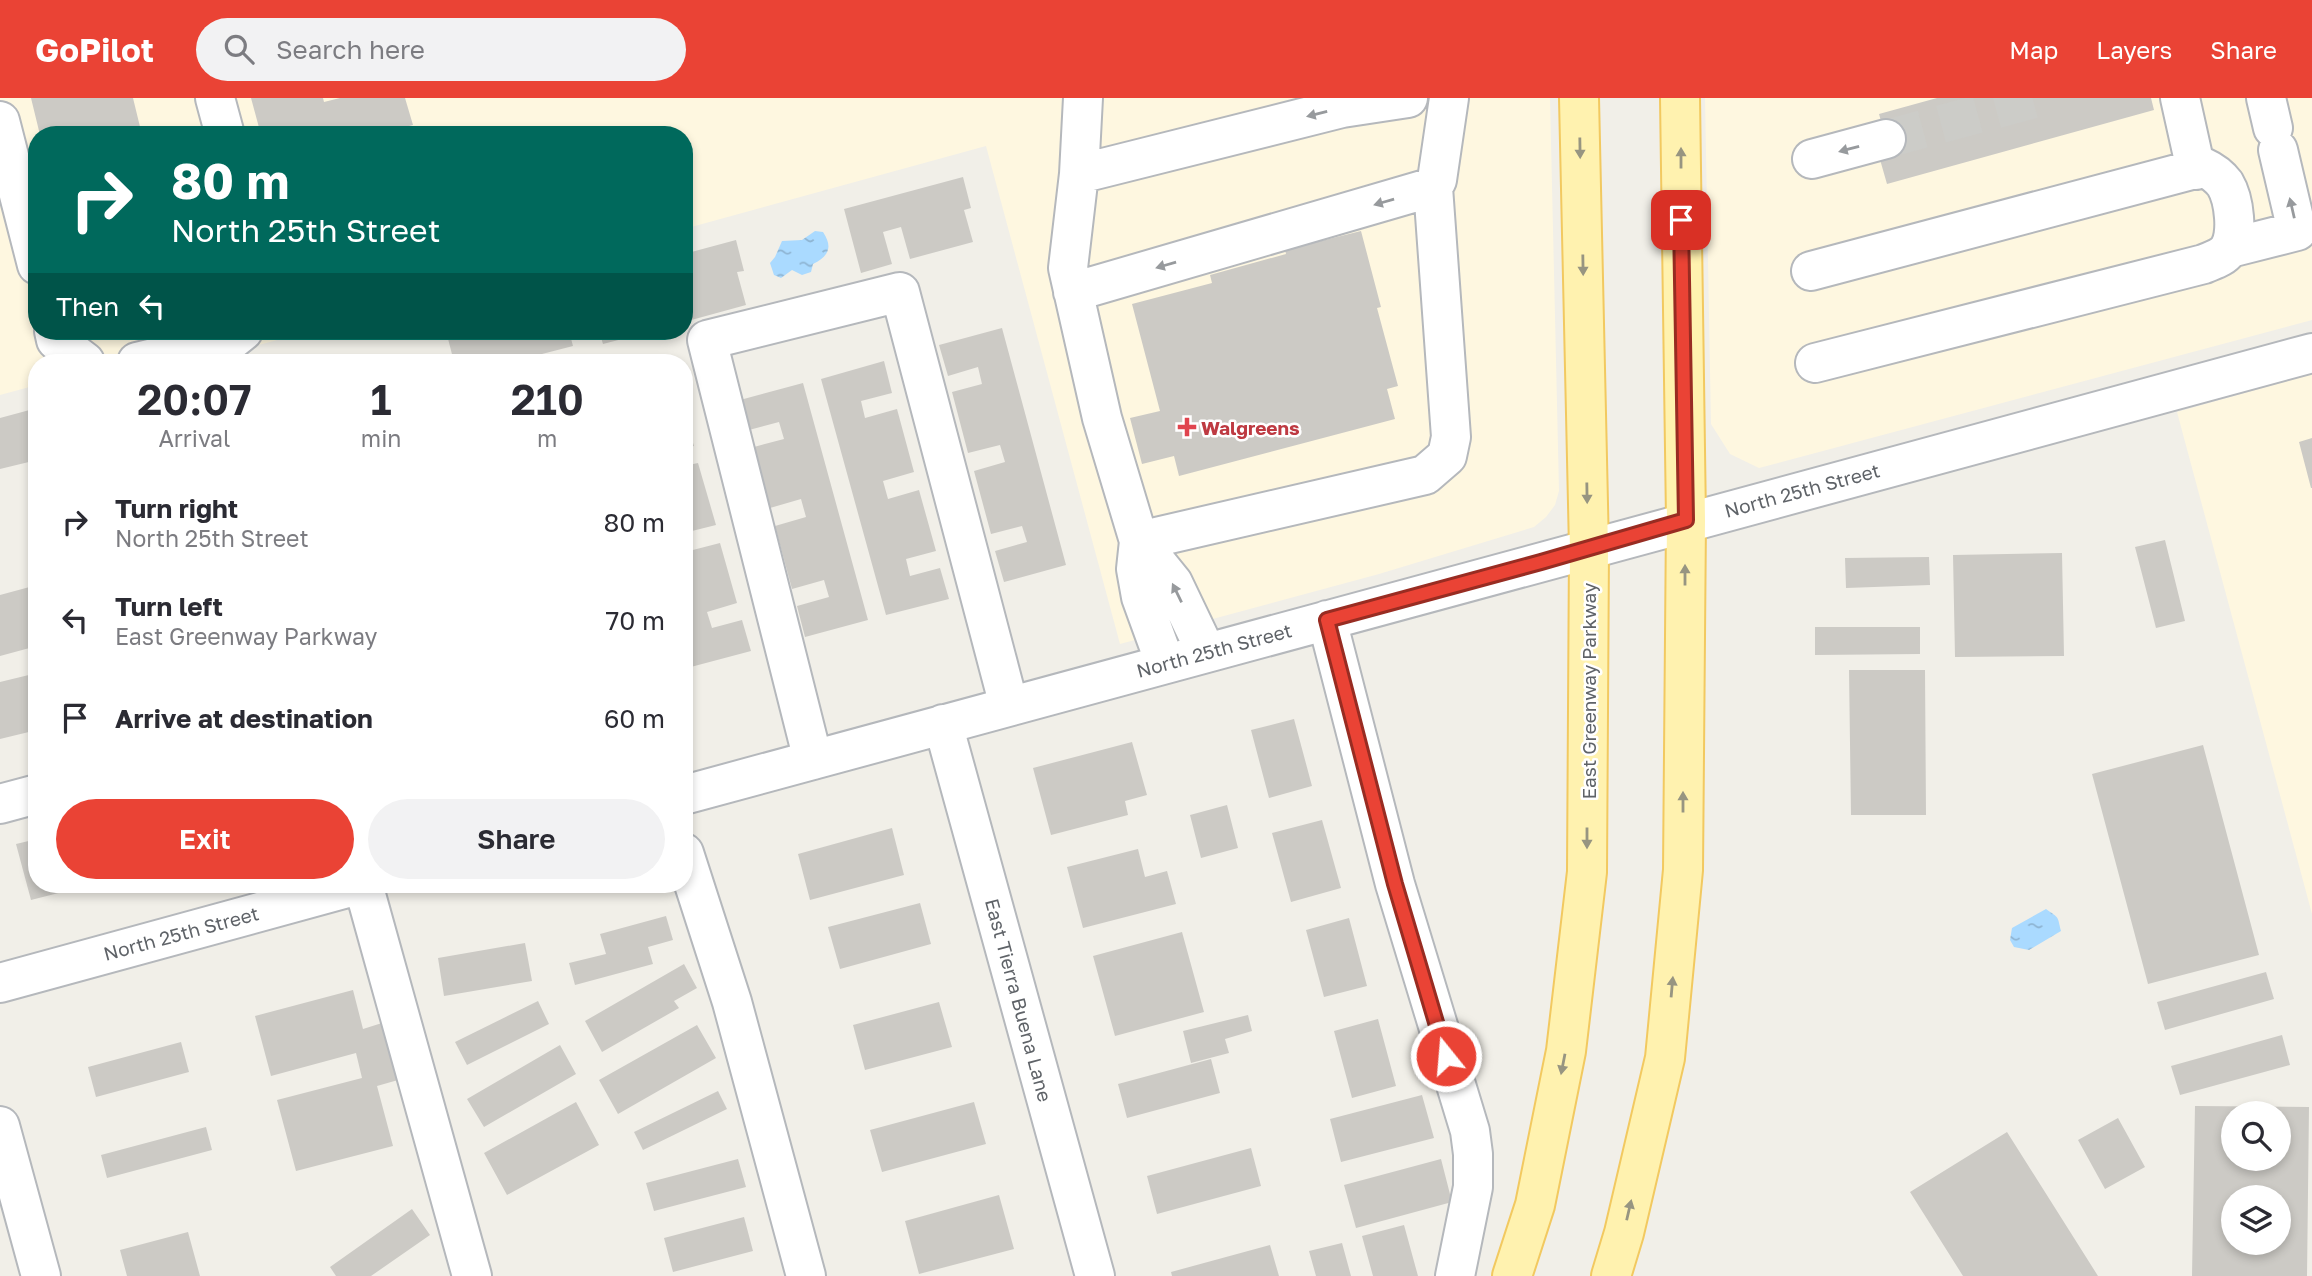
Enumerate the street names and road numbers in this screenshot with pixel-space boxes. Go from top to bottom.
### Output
street label: North 25th Street [1722,458,1882,522]
street label: East Greenway Parkway [1577,582,1600,799]
street label: North 25th Street [1134,618,1294,682]
street label: East Tierra Buena Lane [981,896,1057,1104]
street label: North 25th Street [101,901,261,965]

